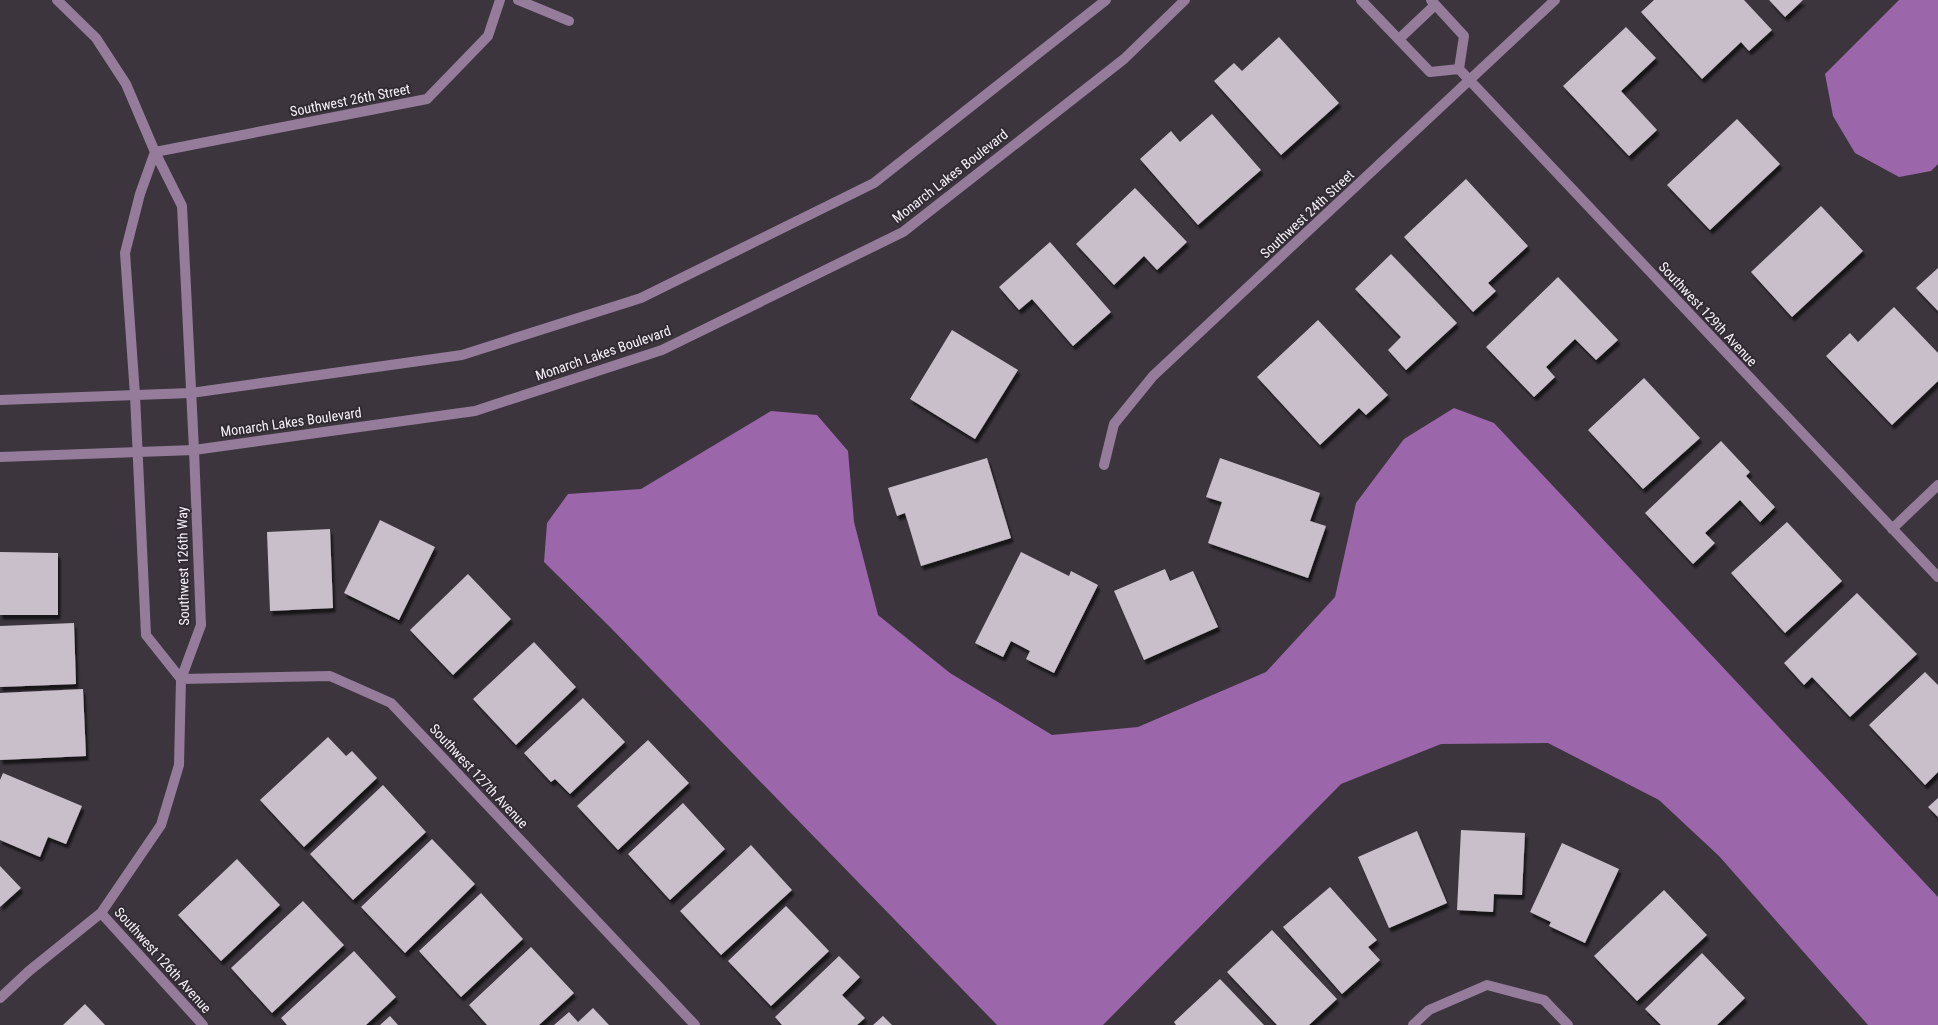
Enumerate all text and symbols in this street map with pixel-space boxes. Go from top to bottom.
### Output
street label: Southwest 26th Street [289,80,411,120]
street label: Monarch Lakes Boulevard [889,126,1011,226]
street label: Southwest 24th Street [1257,167,1357,261]
street label: Southwest 129th Avenue [1656,259,1761,370]
street label: Monarch Lakes Boulevard [533,322,673,384]
street label: Monarch Lakes Boulevard [219,404,363,440]
street label: Southwest 126th Way [174,506,192,626]
street label: Southwest 127th Avenue [427,721,532,832]
street label: Southwest 126th Avenue [111,904,215,1016]

